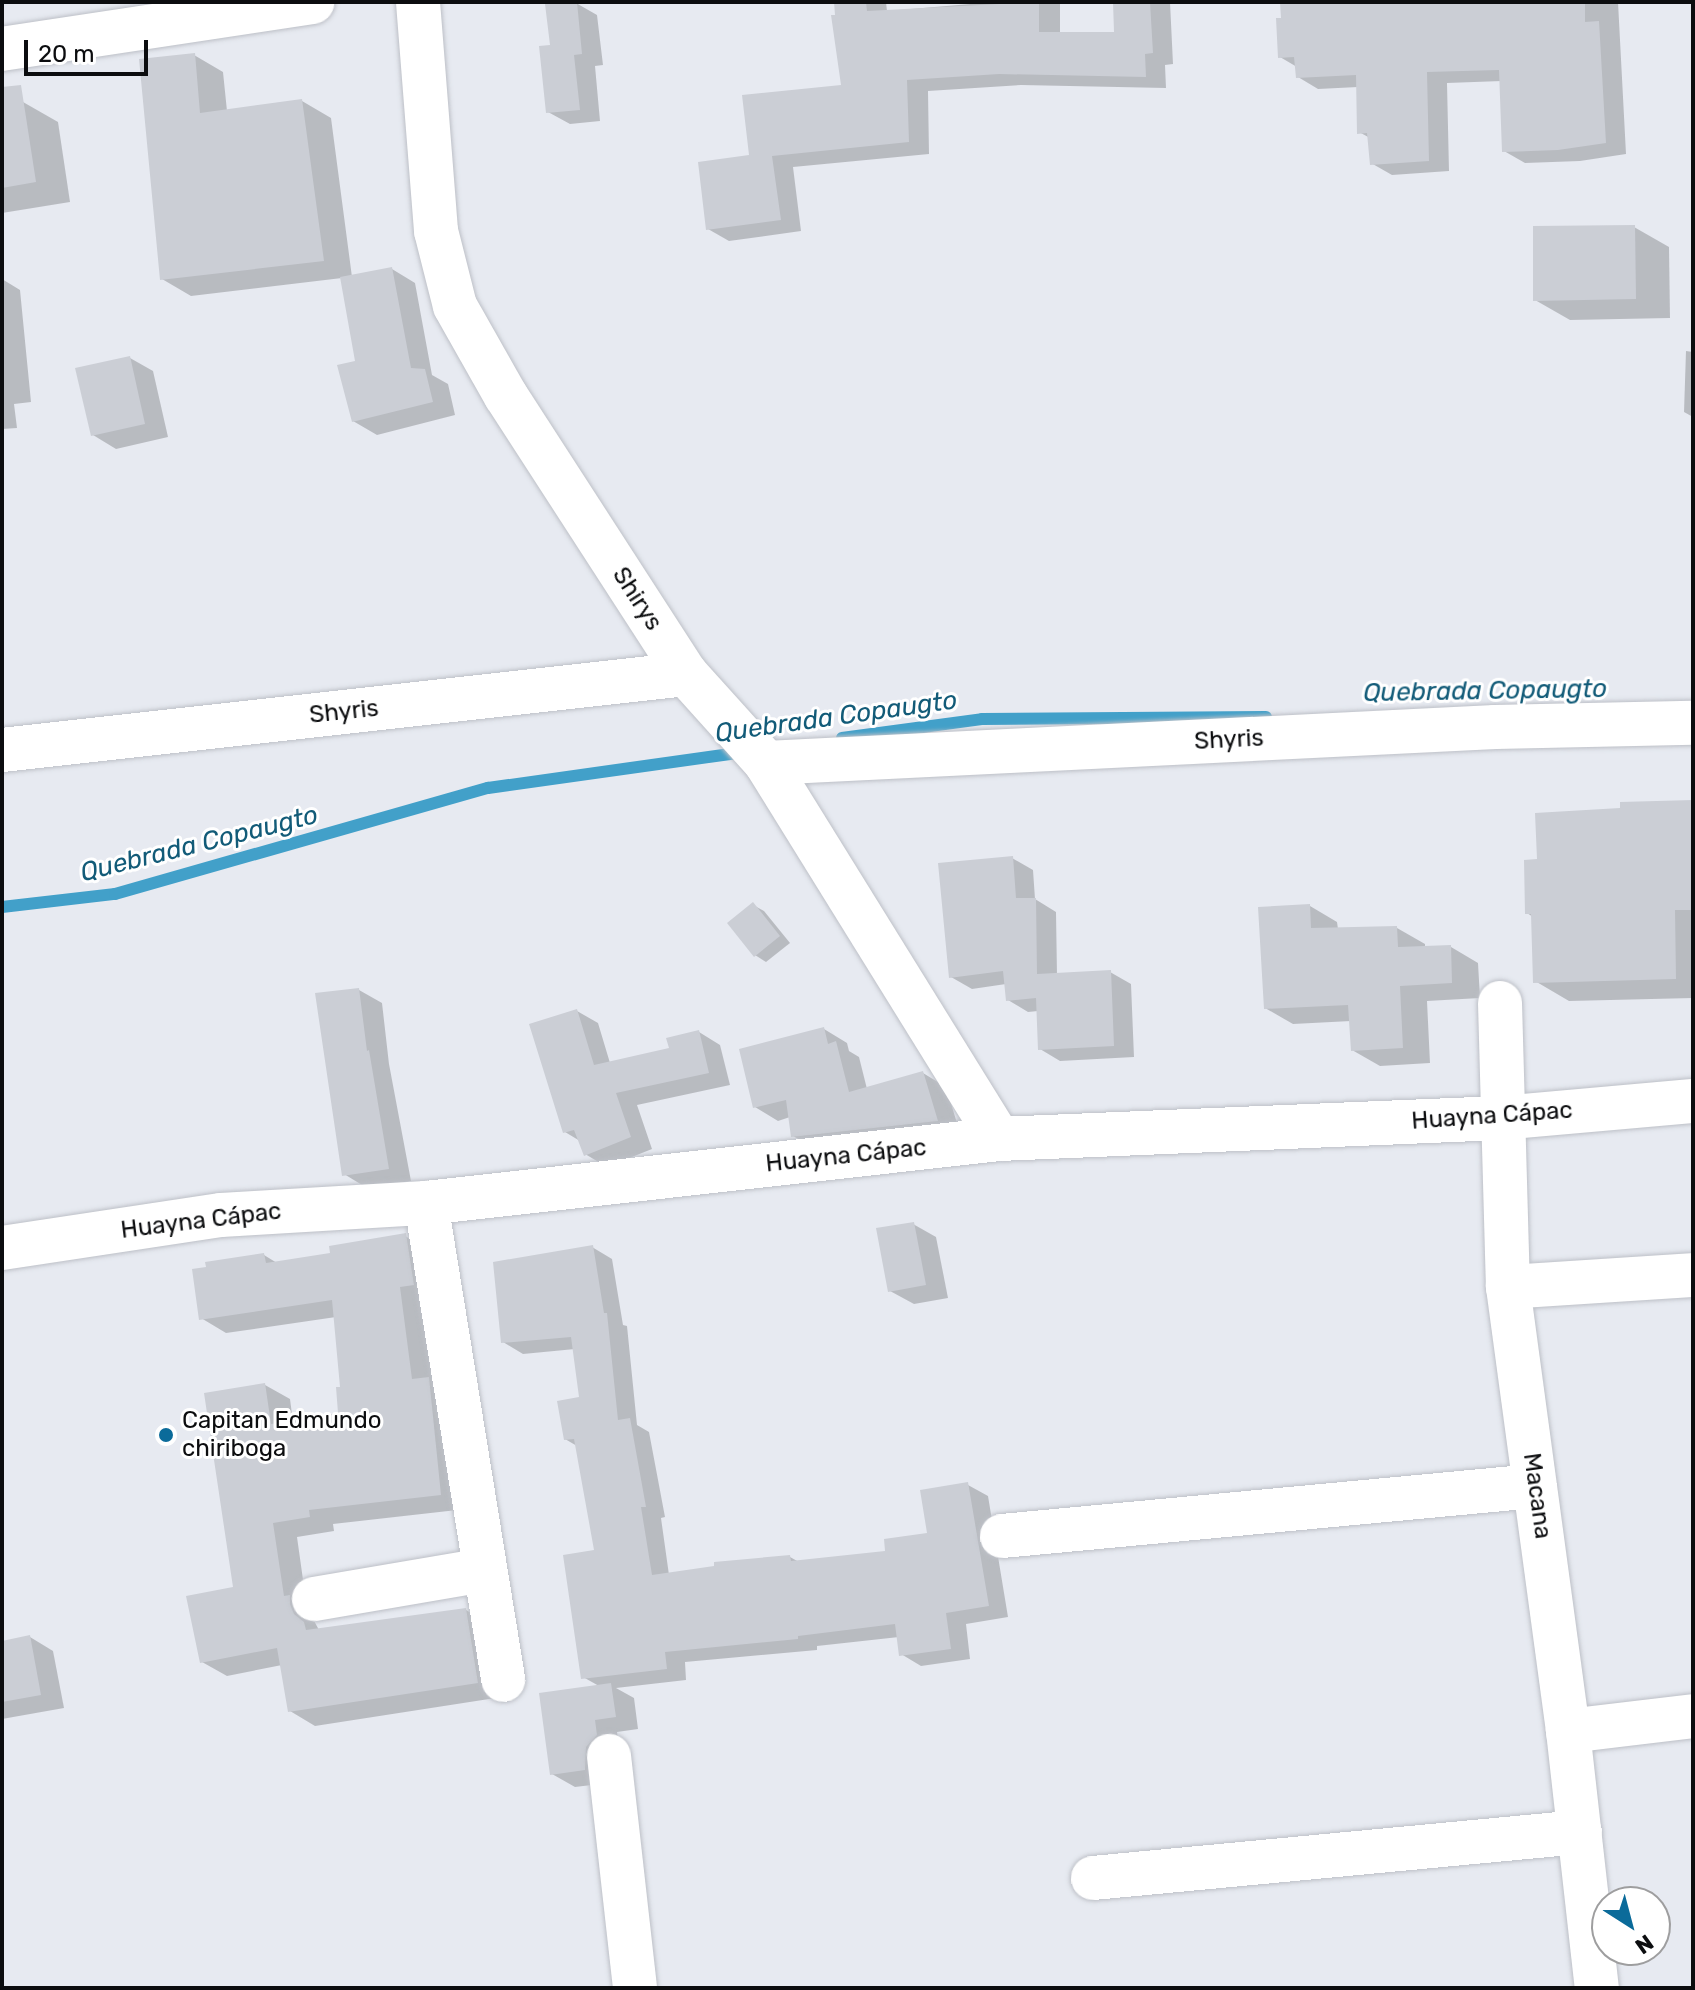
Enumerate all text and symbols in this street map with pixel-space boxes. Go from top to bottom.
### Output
scale bar [28,24,152,74]
text: 20 m [38,40,95,68]
street label: Shirys [606,562,668,636]
water label: Quebrada Copaugto [1363,673,1607,709]
water label: Quebrada Copaugto [713,685,959,749]
street label: Shyris [308,694,380,730]
street label: Shyris [1194,724,1264,756]
water label: Quebrada Copaugto [77,799,321,889]
street label: Huayna Cápac [1410,1096,1574,1136]
street label: Huayna Cápac [764,1133,928,1179]
street label: Huayna Cápac [119,1197,283,1245]
place label: Capitan Edmundo chiriboga [182,1407,381,1463]
marker: Capitan Edmundo chiriboga [157,1426,175,1444]
street label: Macana [1517,1451,1557,1541]
north arrow [1591,1886,1671,1966]
text: N [1630,1929,1659,1960]

